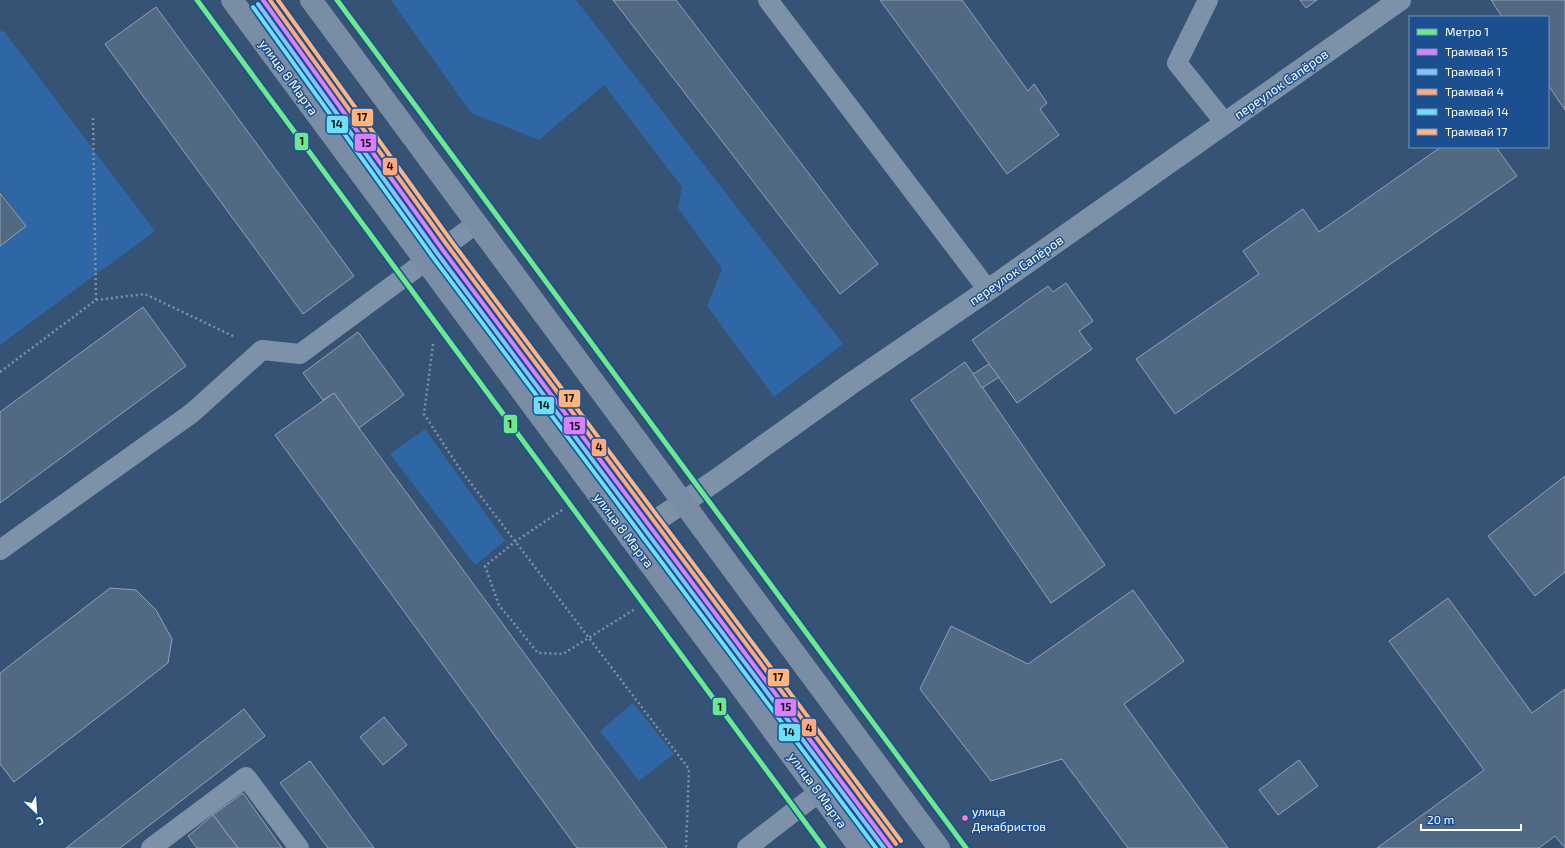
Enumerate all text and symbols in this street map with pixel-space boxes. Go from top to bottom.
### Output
legend [1409,16,1549,148]
text: Метро 1 [1445,24,1489,38]
street label: улица 8 Марта [256,36,322,118]
text: Трамвай 15 [1445,44,1508,58]
street label: переулок Сапёров [1231,45,1331,123]
text: Трамвай 1 [1445,64,1501,78]
text: Трамвай 4 [1445,84,1504,98]
text: Трамвай 14 [1445,104,1509,118]
line badge: 17 [351,108,374,127]
text: 17 [357,110,367,123]
line badge: 14 [326,115,349,134]
text: 14 [331,117,343,130]
text: Трамвай 17 [1445,124,1507,138]
line badge: 1 [294,132,309,151]
line badge: 15 [354,133,377,152]
text: 1 [300,134,304,147]
text: 15 [361,136,371,149]
line badge: 4 [382,157,398,176]
text: 4 [386,159,394,172]
street label: переулок Сапёров [966,231,1066,309]
line badge: 17 [558,389,581,408]
text: 17 [564,391,574,404]
line badge: 14 [533,396,555,415]
text: 14 [538,398,550,411]
line badge: 1 [503,414,518,434]
line badge: 15 [563,416,586,435]
text: 1 [508,417,512,430]
text: 15 [570,419,580,432]
line badge: 4 [591,438,607,457]
text: 4 [595,440,603,453]
street label: улица 8 Марта [591,489,657,571]
line badge: 17 [767,668,790,687]
text: 17 [773,670,783,683]
line badge: 1 [712,697,727,716]
line badge: 15 [774,698,797,717]
text: 1 [718,700,722,713]
text: 15 [781,700,791,713]
line badge: 4 [801,718,817,737]
text: 4 [805,721,813,734]
line badge: 14 [778,723,801,742]
text: 14 [783,725,795,738]
street label: улица 8 Марта [785,749,851,831]
north arrow [16,792,56,832]
place label: улица Декабристов [972,804,1046,833]
scale bar [1421,806,1521,832]
text: 20 m [1427,812,1454,826]
marker: улица Декабристов [960,813,970,823]
text: С [34,814,46,829]

